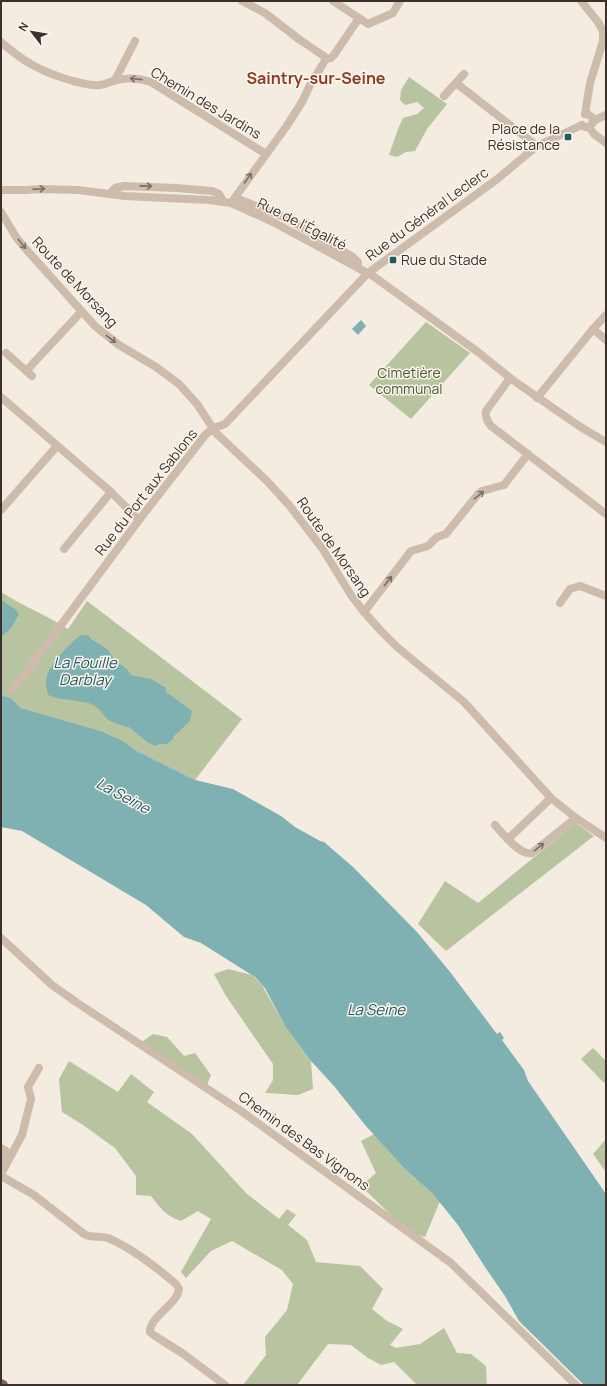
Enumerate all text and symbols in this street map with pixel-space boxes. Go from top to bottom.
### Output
north arrow [12,12,52,52]
text: N [15,19,32,34]
street label: Chemin des Jardins [148,62,265,143]
district label: Saintry-sur-Seine [247,67,386,89]
one-way arrow [130,75,143,83]
place label: Place de la Résistance [488,119,560,154]
marker: Place de la Résistance [563,132,573,142]
street label: Rue du Général Leclerc [361,162,492,265]
one-way arrow [244,173,252,184]
one-way arrow [139,183,152,190]
one-way arrow [32,186,45,193]
street label: Rue de l'Égalité [254,193,350,254]
street label: Route de Morsang [28,232,122,331]
one-way arrow [18,239,27,250]
place label: Rue du Stade [401,250,487,269]
marker: Rue du Stade [388,255,398,265]
one-way arrow [105,335,116,343]
park label: Cimetière communal [375,363,443,398]
street label: Rue du Port aux Sablons [90,424,201,559]
one-way arrow [474,491,485,499]
street label: Route de Morsang [293,493,376,600]
one-way arrow [383,576,392,587]
water label: La Fouille Darblay [53,652,118,690]
water label: La Seine [93,773,155,819]
one-way arrow [534,843,545,851]
water label: La Seine [347,999,406,1020]
street label: Chemin des Bas Vignons [235,1087,374,1195]

